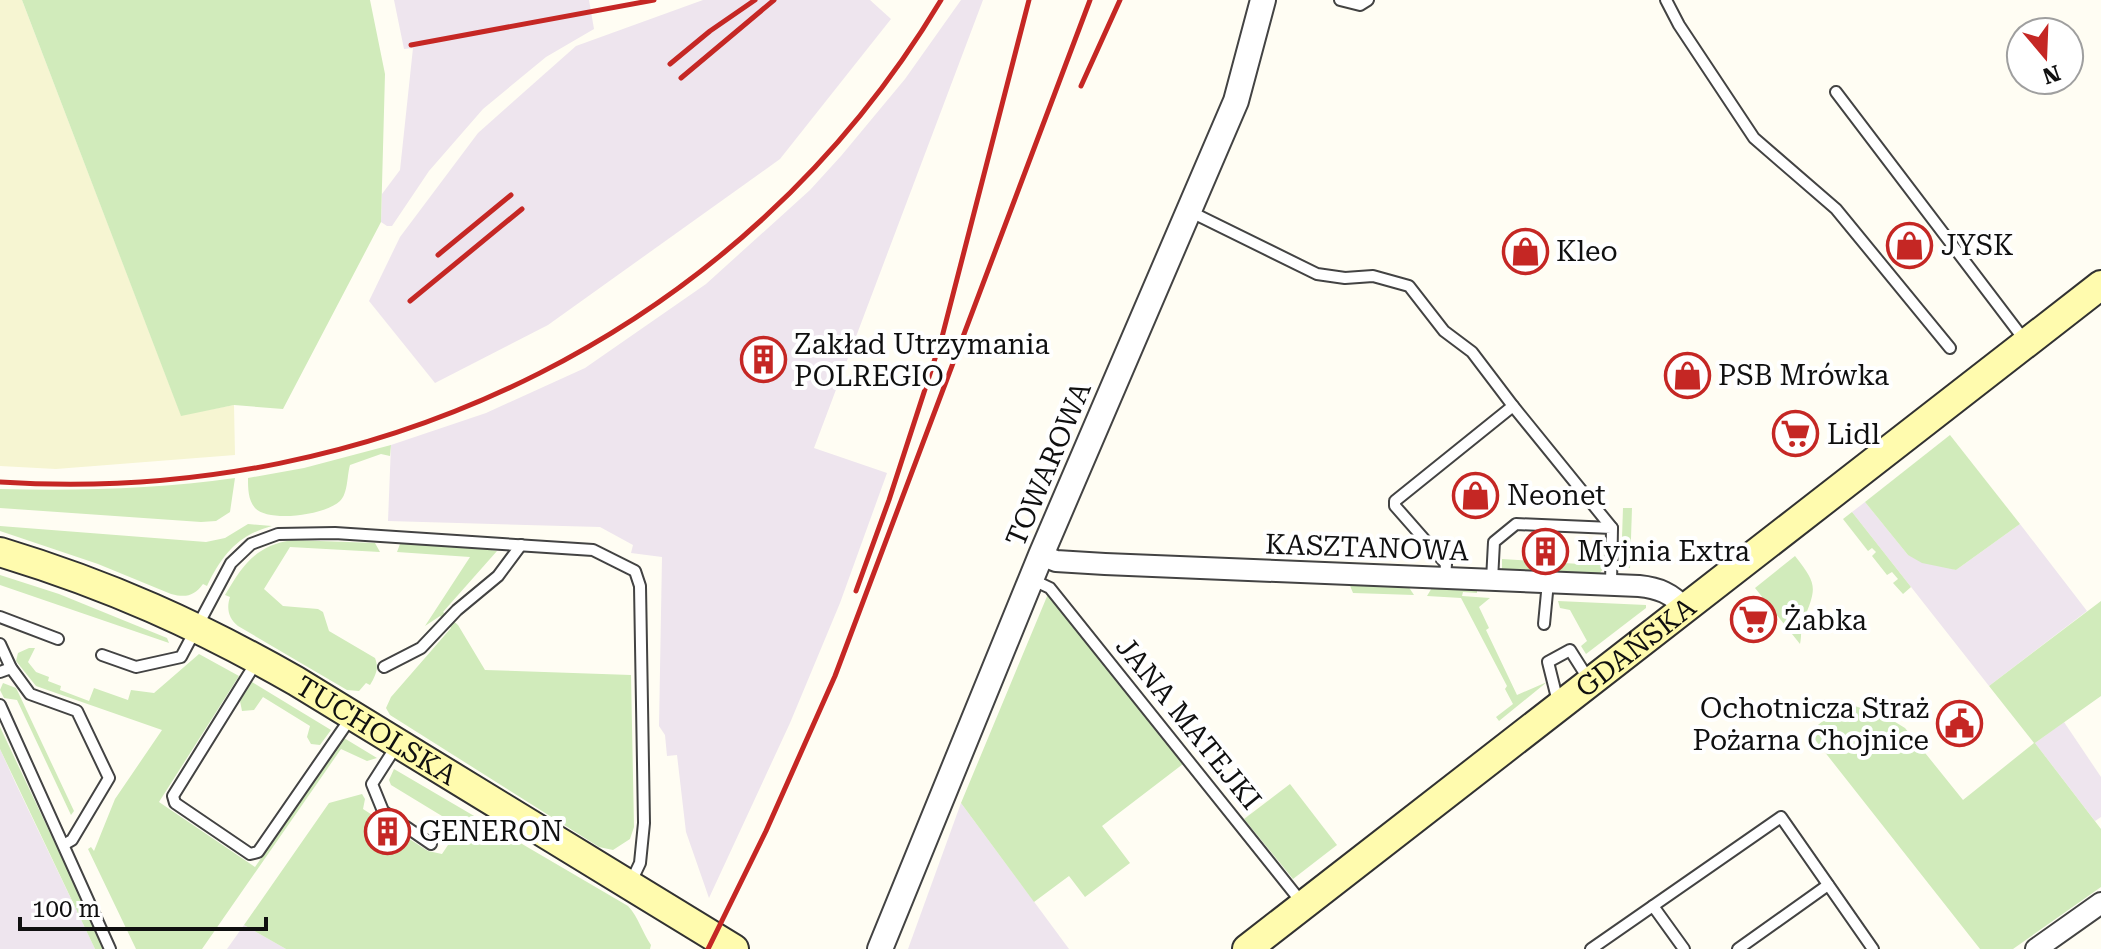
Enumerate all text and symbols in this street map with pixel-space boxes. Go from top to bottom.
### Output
north arrow [2005,16,2085,96]
text: N [2039,60,2063,89]
shop icon: JYSK [1886,221,1934,269]
shop icon: Kleo [1501,227,1549,275]
place label: JYSK [1941,229,2013,262]
place label: Kleo [1556,235,1618,268]
place label: Zakład Utrzymania POLREGIO [794,328,1050,393]
building icon: Zakład Utrzymania POLREGIO [739,336,787,384]
shop icon: PSB Mrówka [1663,351,1711,399]
place label: PSB Mrówka [1718,359,1889,392]
street label: TOWAROWA [999,377,1098,551]
supermarket icon: Lidl [1772,410,1820,458]
place label: Lidl [1827,418,1880,451]
shop icon: Neonet [1452,471,1500,519]
place label: Neonet [1507,479,1606,512]
street label: KASZTANOWA [1264,527,1470,568]
building icon: Myjnia Extra [1522,527,1570,575]
place label: Myjnia Extra [1577,535,1750,568]
street label: GDAŃSKA [1569,590,1703,704]
supermarket icon: Żabka [1729,596,1777,644]
place label: Żabka [1784,604,1867,637]
street label: JANA MATEJKI [1109,630,1268,816]
street label: TUCHOLSKA [290,669,463,793]
place label: Ochotnicza Straż Pożarna Chojnice [1693,692,1929,757]
public building icon: Ochotnicza Straż Pożarna Chojnice [1936,700,1984,748]
building icon: GENERON [364,807,412,855]
place label: GENERON [419,815,563,848]
scale bar [20,881,266,931]
text: 100 m [32,895,100,923]

